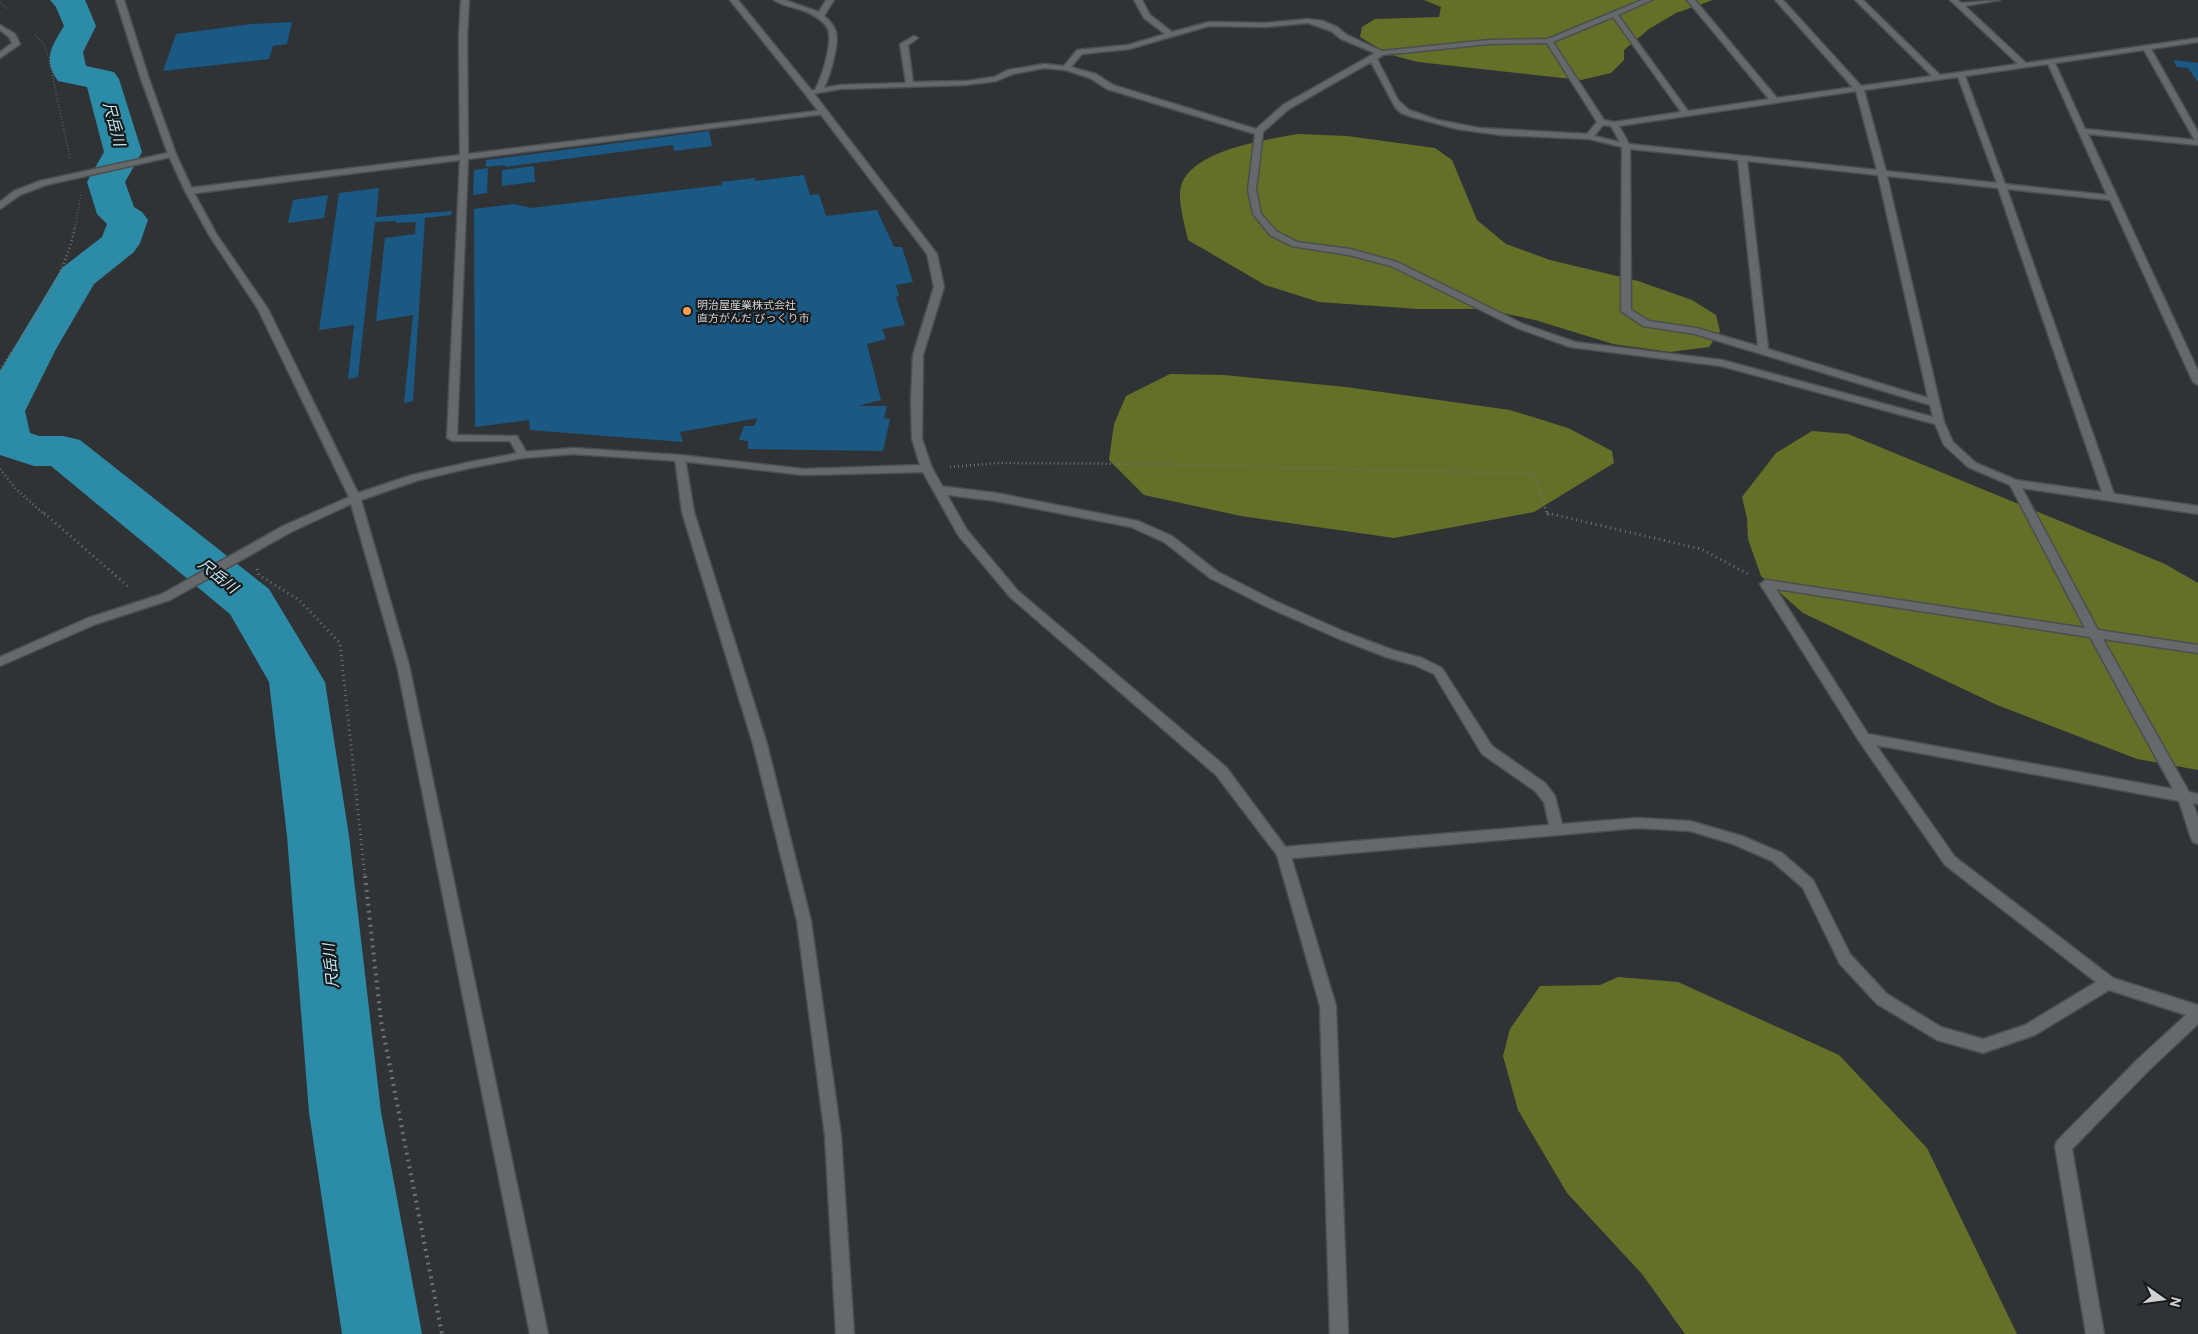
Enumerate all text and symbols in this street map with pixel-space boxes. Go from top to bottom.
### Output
water label: 尺岳川 [98,100,128,151]
place label: 明治屋産業株式会社 直方がんだ びっくり市 [697,299,810,326]
marker: 明治屋産業株式会社 直方がんだ びっくり市 [681,305,693,317]
water label: 尺岳川 [194,556,242,600]
water label: 尺岳川 [320,940,344,989]
north arrow [2138,1274,2188,1324]
text: N [2165,1295,2184,1309]

